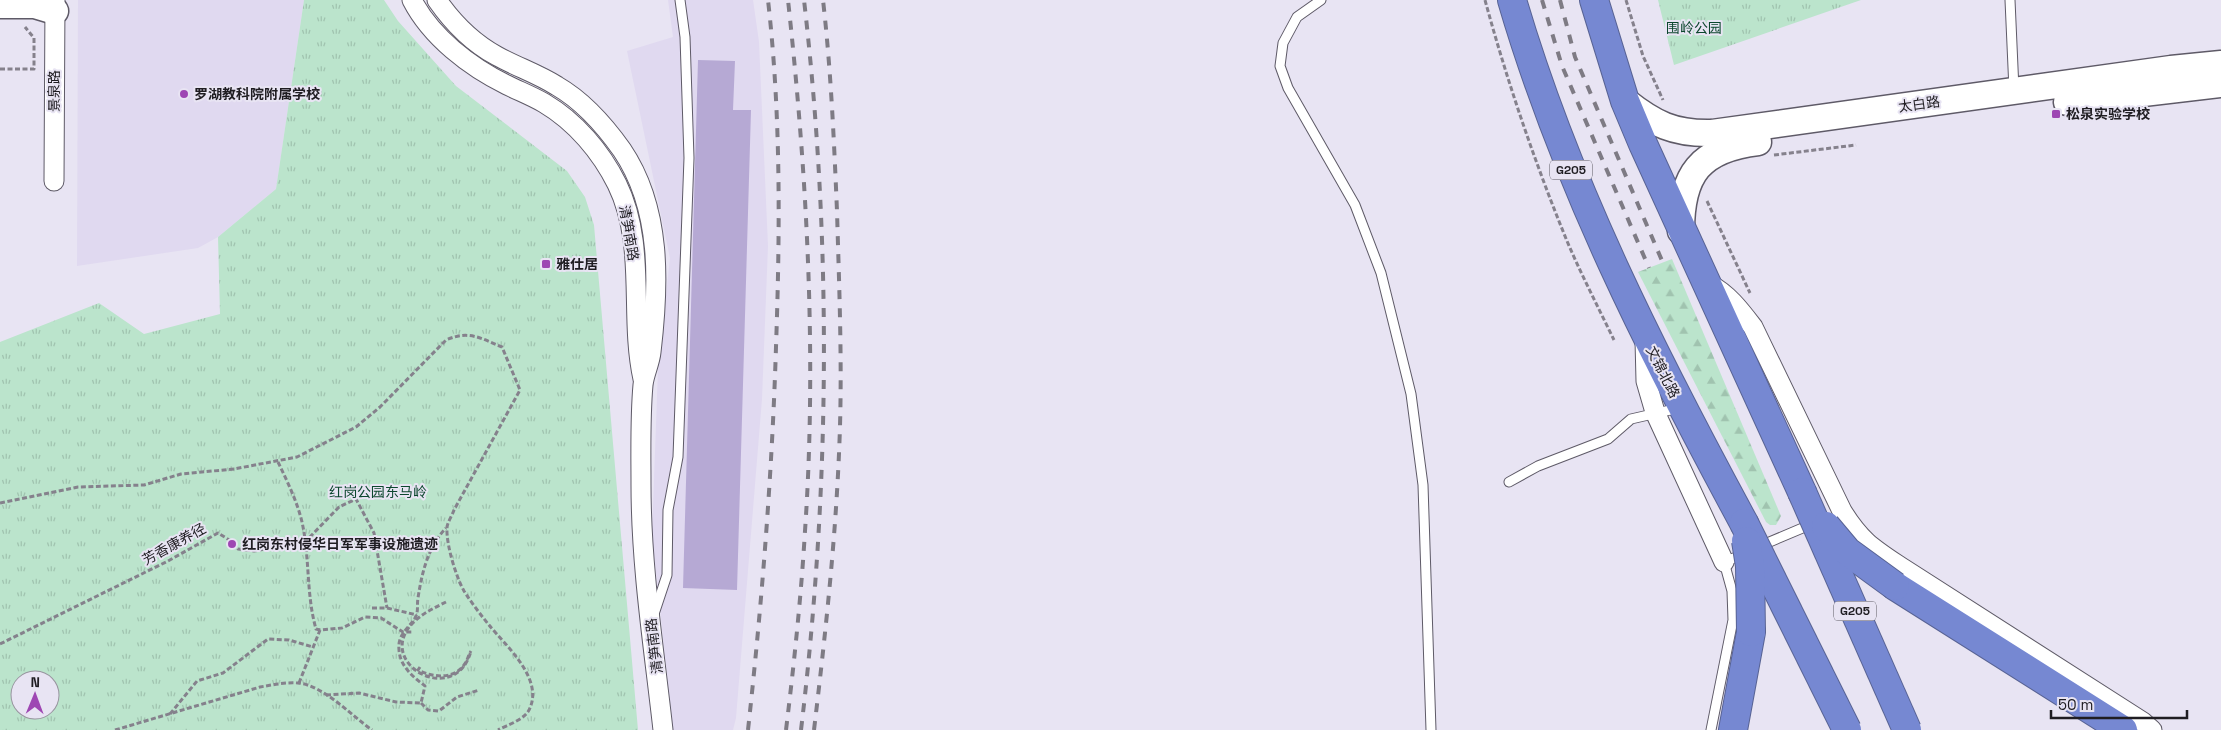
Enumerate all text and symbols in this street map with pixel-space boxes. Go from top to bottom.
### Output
park label: 围岭公园 [1666,19,1722,37]
street label: 景泉路 [45,70,63,112]
place label: 罗湖教科院附属学校 [194,85,320,103]
marker: 罗湖教科院附属学校 [178,88,190,100]
street label: 太白路 [1897,92,1941,116]
place label: 松泉实验学校 [2066,105,2150,123]
marker: 松泉实验学校 [2050,108,2062,120]
road number: G205 [1550,160,1592,180]
street label: 清笋南路 [615,204,643,262]
place label: 雅仕居 [556,255,598,273]
marker: 雅仕居 [540,258,552,270]
street label: 文锦北路 [1642,343,1684,401]
park label: 红岗公园东马岭 [329,483,427,501]
street label: 芳香康养径 [139,519,209,569]
place label: 红岗东村侵华日军军事设施遗迹 [242,535,438,553]
marker: 红岗东村侵华日军军事设施遗迹 [226,538,238,550]
road number: G205 [1834,602,1876,620]
street label: 清笋南路 [642,617,666,675]
north arrow [10,670,60,720]
text: N [30,673,40,691]
scale bar [2051,688,2187,720]
text: 50 m [2058,695,2093,714]

